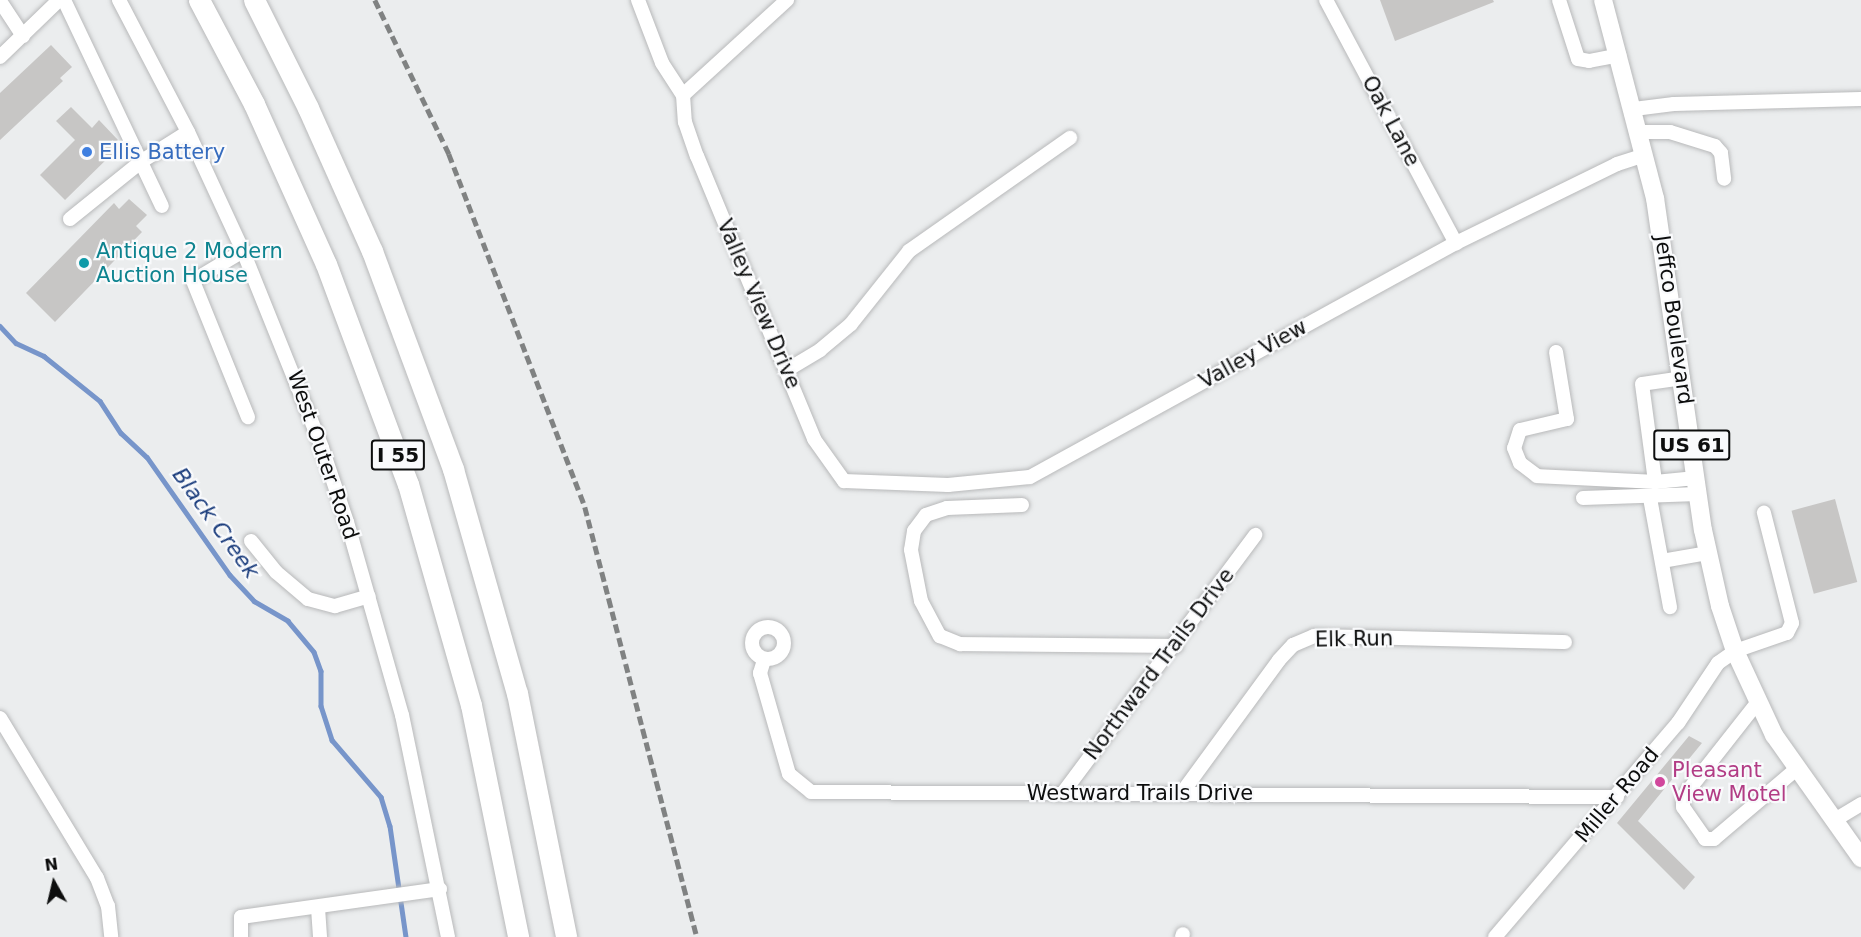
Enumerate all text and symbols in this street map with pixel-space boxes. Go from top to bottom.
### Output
street label: Oak Lane [1357,71,1425,171]
place label: Ellis Battery [99,139,225,165]
marker: Ellis Battery [80,145,94,159]
street label: Valley View Drive [712,215,806,393]
street label: Jeffco Boulevard [1650,234,1698,406]
place label: Antique 2 Modern Auction House [96,238,283,288]
marker: Antique 2 Modern Auction House [77,256,91,270]
street label: Valley View [1195,314,1311,394]
street label: West Outer Road [282,367,364,543]
road number: US 61 [1653,428,1731,462]
road number: I 55 [370,438,426,472]
water label: Black Creek [167,462,265,584]
street label: Northward Trails Drive [1079,563,1239,765]
street label: Elk Run [1315,626,1393,652]
street label: Miller Road [1570,742,1664,848]
place label: Pleasant View Motel [1672,757,1786,807]
marker: Pleasant View Motel [1653,775,1667,789]
street label: Westward Trails Drive [1027,780,1253,806]
north arrow [24,853,84,913]
text: N [43,854,59,875]

